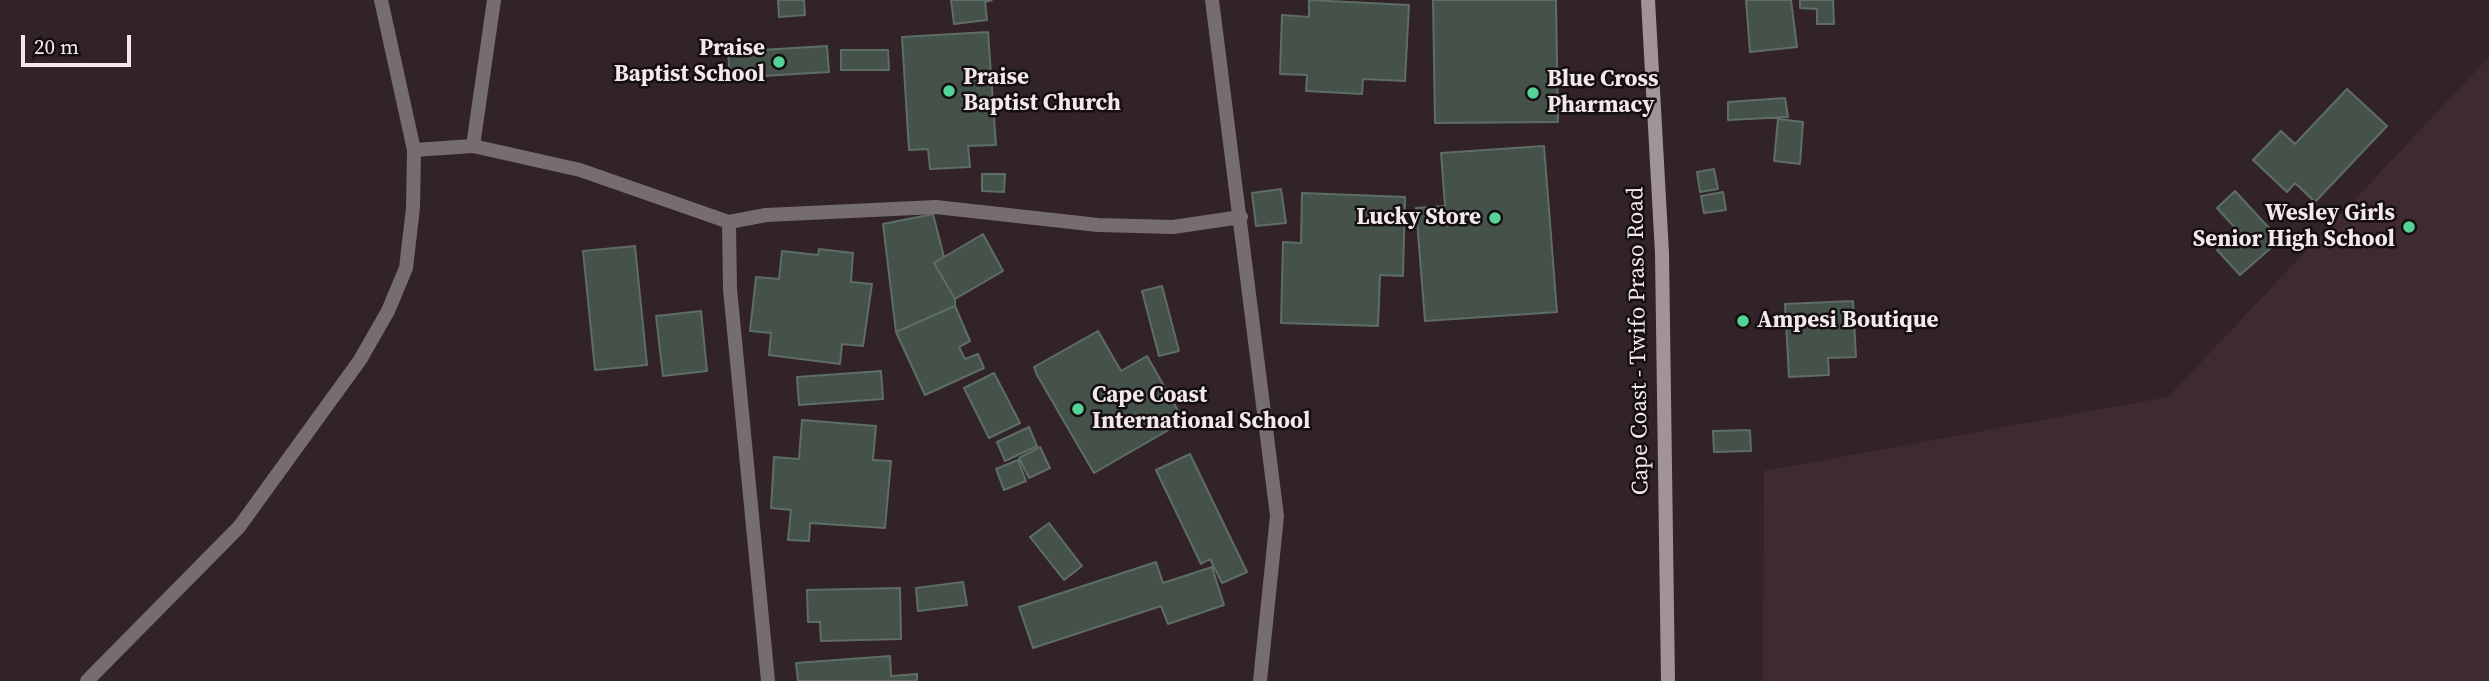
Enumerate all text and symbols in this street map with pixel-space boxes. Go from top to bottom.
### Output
scale bar [24,21,135,65]
text: 20 m [34,32,79,61]
place label: Praise Baptist School [614,35,765,89]
marker: Praise Baptist School [771,54,787,70]
place label: Praise Baptist Church [963,64,1121,118]
place label: Blue Cross Pharmacy [1547,66,1658,120]
marker: Praise Baptist Church [941,83,957,99]
marker: Blue Cross Pharmacy [1525,85,1541,101]
street label: Cape Coast - Twifo Praso Road [1623,187,1655,495]
place label: Wesley Girls Senior High School [2193,200,2395,254]
place label: Lucky Store [1356,204,1481,232]
marker: Lucky Store [1487,210,1503,226]
marker: Wesley Girls Senior High School [2401,219,2417,235]
place label: Ampesi Boutique [1757,307,1939,335]
marker: Ampesi Boutique [1735,313,1751,329]
place label: Cape Coast International School [1092,382,1310,436]
marker: Cape Coast International School [1070,401,1086,417]

